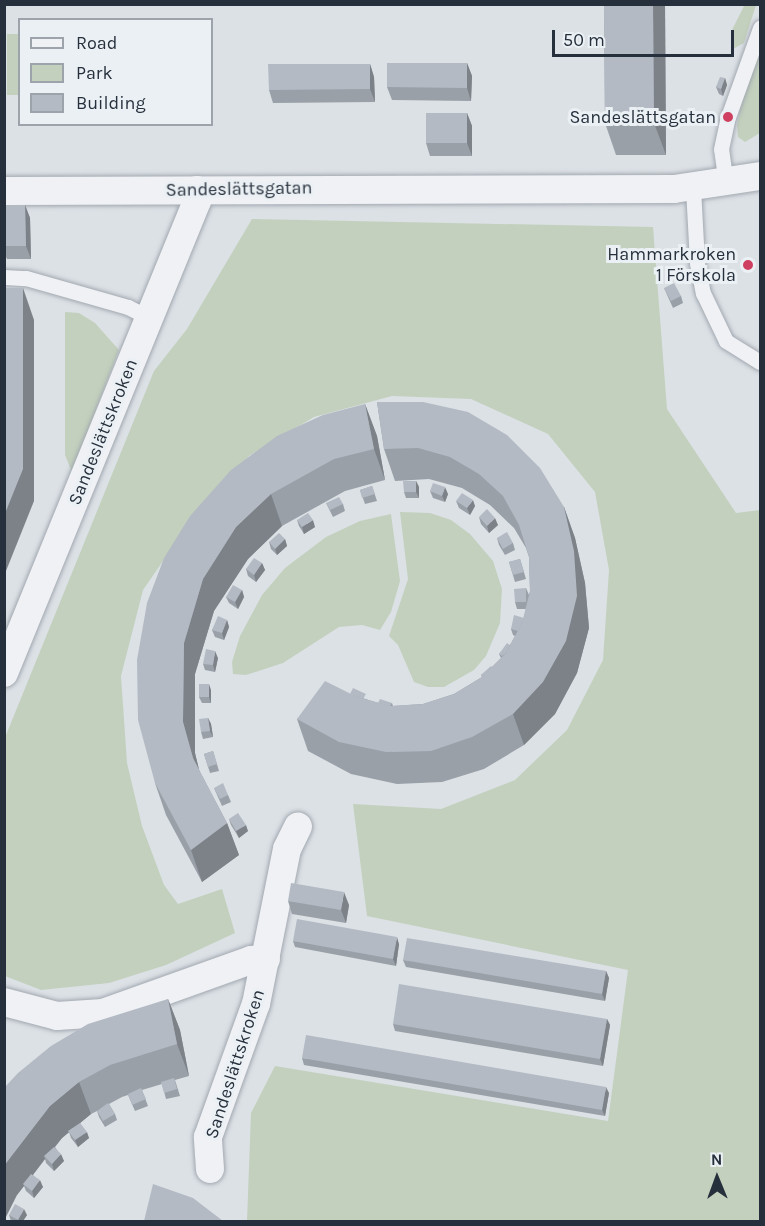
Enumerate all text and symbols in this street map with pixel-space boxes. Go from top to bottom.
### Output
legend [18,18,213,126]
scale bar [555,18,736,56]
text: 50 m [563,29,605,51]
text: Road [76,32,117,54]
text: Park [76,62,113,84]
text: Building [76,92,146,114]
place label: Sandeslättsgatan [569,106,716,128]
marker: Sandeslättsgatan [721,110,735,124]
street label: Sandeslättsgatan [166,177,312,201]
place label: Hammarkroken 1 Förskola [607,244,736,286]
marker: Hammarkroken 1 Förskola [741,258,755,272]
street label: Sandeslättskroken [64,356,142,508]
street label: Sandeslättskroken [201,987,269,1141]
north arrow [687,1148,747,1208]
text: N [711,1150,723,1169]

